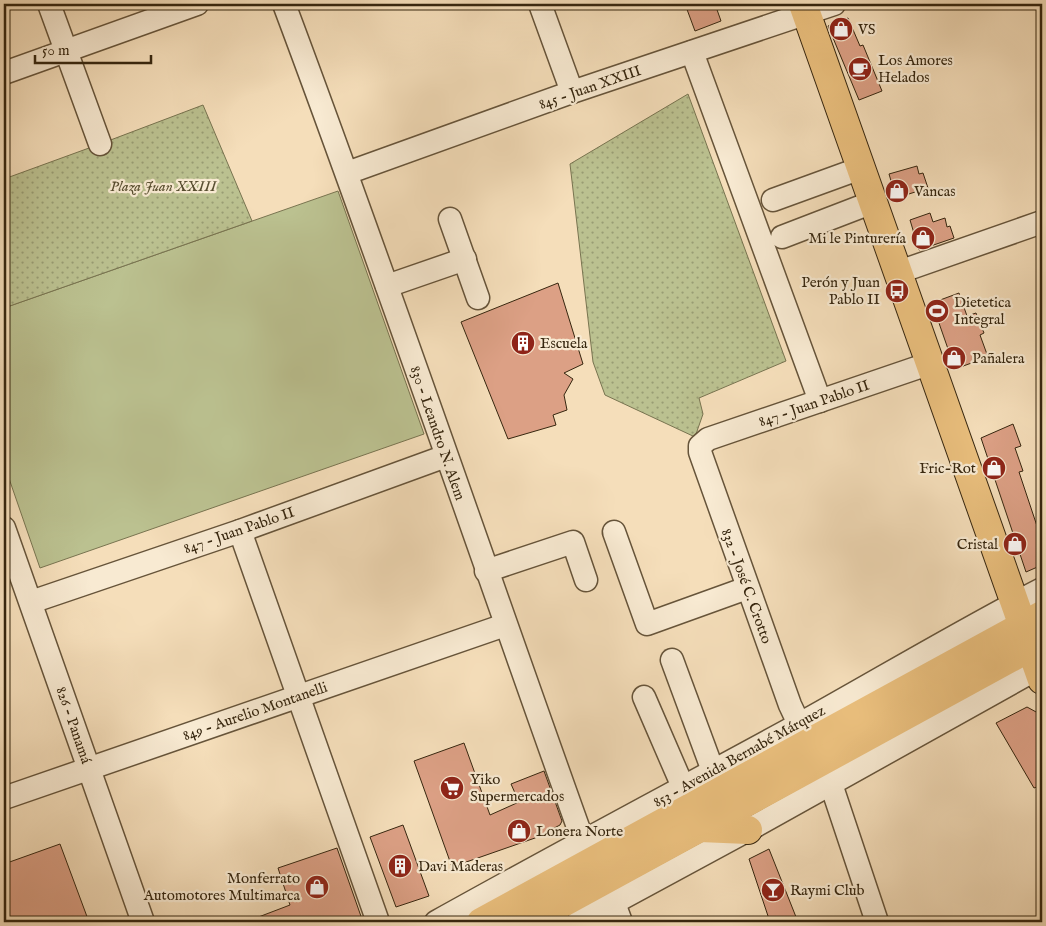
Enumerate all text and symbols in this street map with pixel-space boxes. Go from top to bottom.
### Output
shop icon: VS [828,16,854,42]
place label: VS [857,20,876,39]
scale bar [35,32,151,64]
text: 50 m [42,41,70,60]
place label: Los Amores Helados [878,51,953,87]
cafe icon: Los Amores Helados [847,56,873,82]
street label: 845 - Juan XXIII [536,61,644,114]
park label: Plaza Juan XXIII [110,177,217,196]
shop icon: Vancas [884,178,910,204]
place label: Vancas [913,182,956,201]
shop icon: Mi le Pinturería [910,225,936,251]
place label: Mi le Pinturería [808,229,907,248]
place label: Perón y Juan Pablo II [801,273,881,309]
bus stop icon: Perón y Juan Pablo II [884,278,910,304]
place label: Dietetica Integral [954,293,1011,329]
sports icon: Dietetica Integral [924,298,950,324]
building icon: Escuela [510,330,536,356]
place label: Escuela [540,334,588,353]
shop icon: Pañalera [941,345,967,371]
place label: Pañalera [972,349,1025,368]
street label: 830 - Leandro N. Alem [406,363,470,503]
street label: 847 - Juan Pablo II [756,375,873,431]
shop icon: Fric-Rot [981,455,1007,481]
place label: Fric-Rot [919,459,976,478]
street label: 847 - Juan Pablo II [181,502,298,558]
street label: 832 - José C. Crotto [717,526,776,646]
shop icon: Cristal [1002,531,1028,557]
place label: Cristal [957,535,999,554]
street label: 849 - Aurelio Montanelli [180,678,330,745]
street label: 826 - Panamá [51,684,96,767]
street label: 853 - Avenida Bernabé Márquez [650,701,829,812]
place label: Yiko Supermercados [470,770,564,806]
supermarket icon: Yiko Supermercados [439,775,465,801]
shop icon: Lonera Norte [506,818,532,844]
place label: Lonera Norte [536,822,623,841]
building icon: Davi Maderas [387,853,413,879]
place label: Davi Maderas [418,857,503,876]
place label: Monferrato Automotores Multimarca [143,869,301,905]
shop icon: Monferrato Automotores Multimarca [304,874,330,900]
bar icon: Raymi Club [760,877,786,903]
place label: Raymi Club [790,881,864,900]

